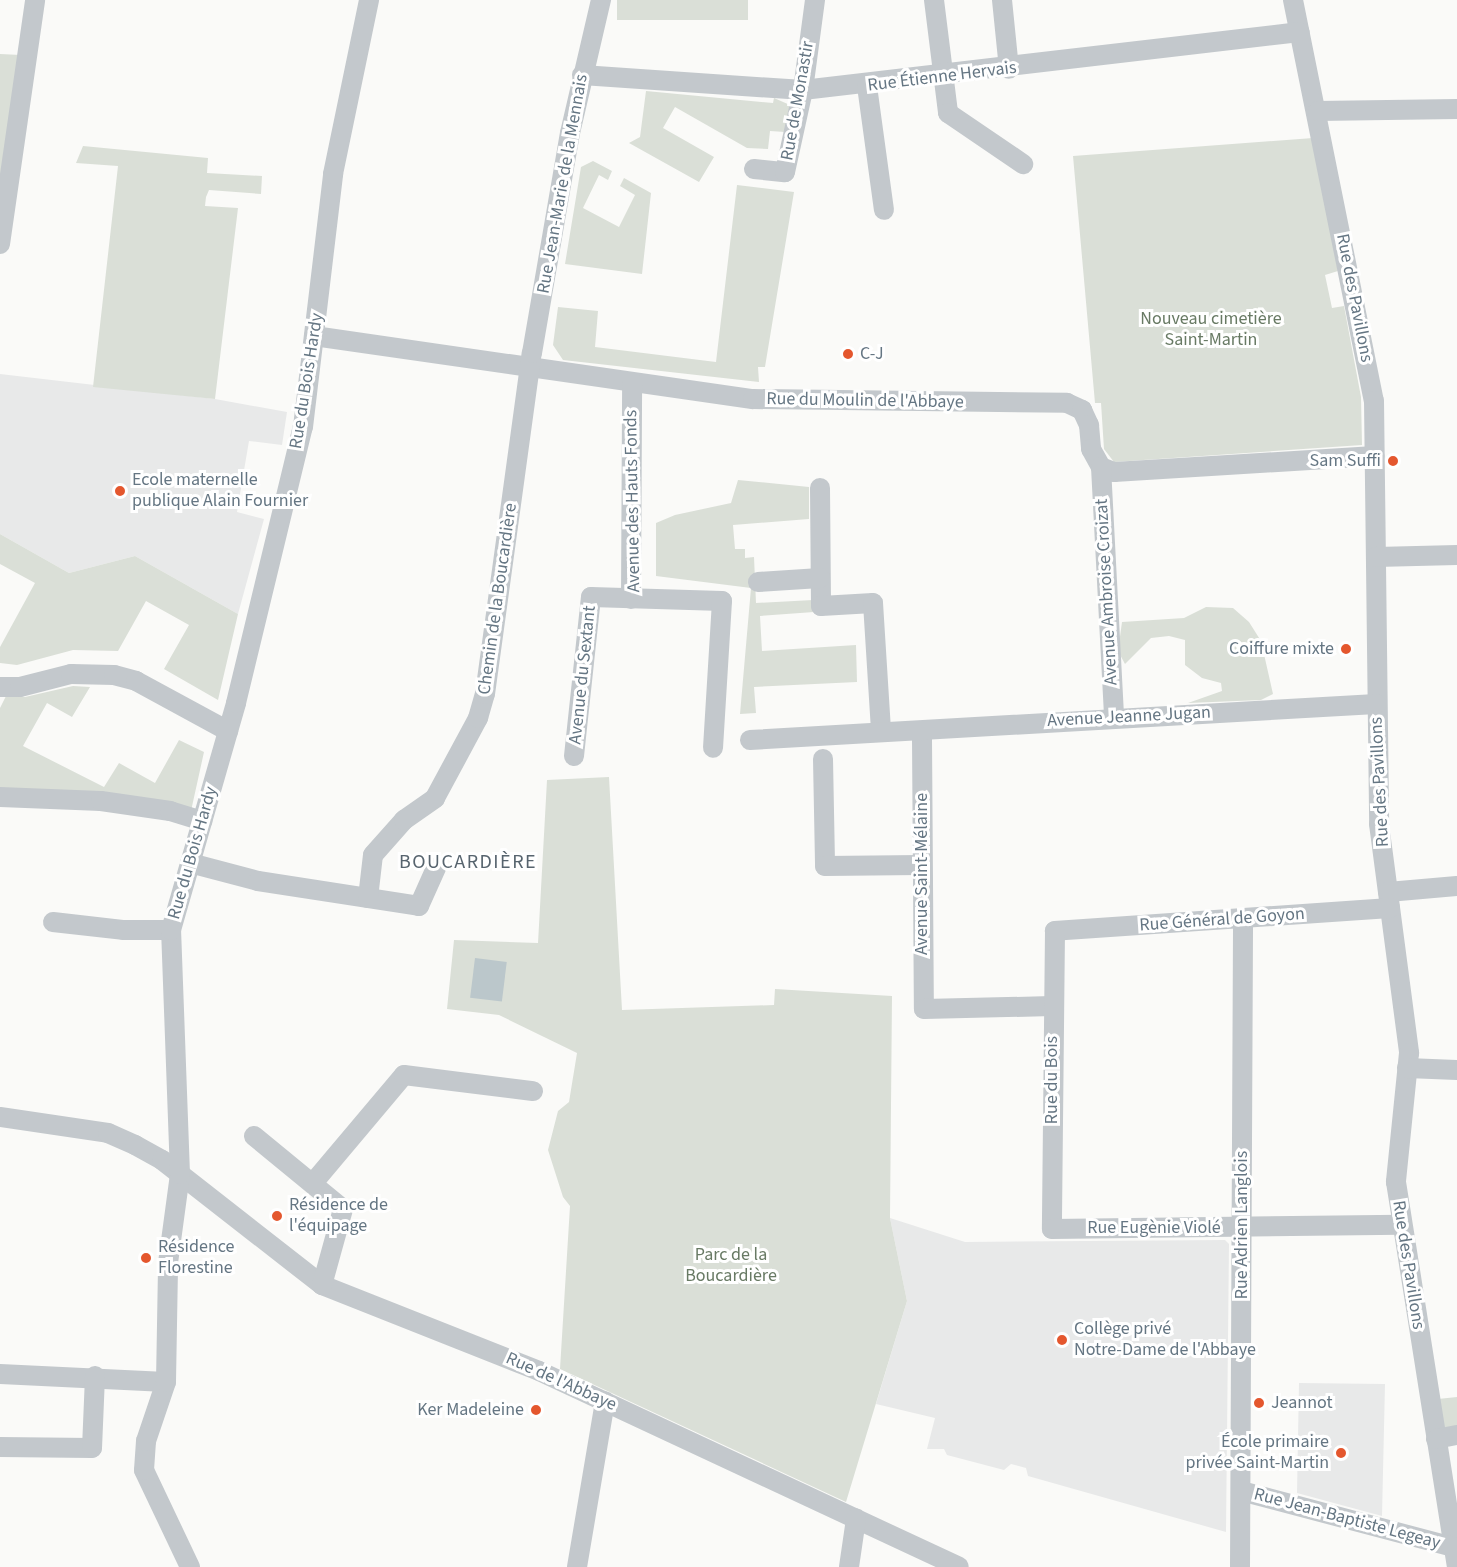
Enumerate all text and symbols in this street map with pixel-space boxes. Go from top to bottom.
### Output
street label: Rue de Monastir [777,40,819,162]
street label: Rue Étienne Hervais [866,57,1018,97]
street label: Rue Jean-Marie de la Mennais [533,73,593,295]
street label: Rue des Pavillons [1331,232,1377,364]
park label: Nouveau cimetière Saint-Martin [1140,309,1282,352]
street label: Rue du Bois Hardy [286,312,328,450]
place label: C-J [860,343,884,365]
marker: C-J [841,347,855,361]
street label: Rue du Moulin de l'Abbaye [766,388,964,414]
street label: Avenue des Hauts Fonds [621,410,645,592]
place label: Sam Suffi [1310,450,1381,472]
marker: Sam Suffi [1386,454,1400,468]
place label: Ecole maternelle publique Alain Fournier [132,470,308,512]
marker: Ecole maternelle publique Alain Fournier [113,484,127,498]
street label: Avenue Ambroise Croizat [1091,498,1123,686]
street label: Chemin de la Boucardière [474,502,522,696]
street label: Avenue du Sextant [565,605,601,745]
place label: Coiffure mixte [1229,638,1334,660]
marker: Coiffure mixte [1339,642,1353,656]
street label: Avenue Jeanne Jugan [1047,702,1211,732]
street label: Rue des Pavillons [1366,716,1394,848]
street label: Rue du Bois Hardy [164,784,222,922]
street label: Avenue Saint-Mélaine [911,793,933,955]
district label: BOUCARDIÈRE [399,850,537,874]
street label: Rue Général de Goyon [1139,903,1305,937]
street label: Rue du Bois [1041,1036,1063,1124]
street label: Rue Adrien Langlois [1231,1151,1253,1299]
place label: Résidence de l'équipage [289,1195,388,1238]
street label: Rue des Pavillons [1387,1199,1429,1331]
marker: Résidence de l'équipage [270,1209,284,1223]
street label: Rue Eugènie Violé [1087,1217,1221,1239]
place label: Résidence Florestine [158,1237,234,1280]
park label: Parc de la Boucardière [685,1245,777,1288]
marker: Résidence Florestine [139,1251,153,1265]
place label: Collège privé Notre-Dame de l'Abbaye [1074,1319,1256,1362]
marker: Collège privé Notre-Dame de l'Abbaye [1055,1333,1069,1347]
street label: Rue de l'Abbaye [502,1348,620,1416]
place label: Jeannot [1271,1392,1333,1414]
marker: Jeannot [1252,1396,1266,1410]
place label: Ker Madeleine [417,1399,524,1421]
marker: Ker Madeleine [529,1403,543,1417]
place label: École primaire privée Saint-Martin [1186,1432,1329,1474]
marker: École primaire privée Saint-Martin [1334,1446,1348,1460]
street label: Rue Jean-Baptiste Legeay [1251,1484,1443,1554]

